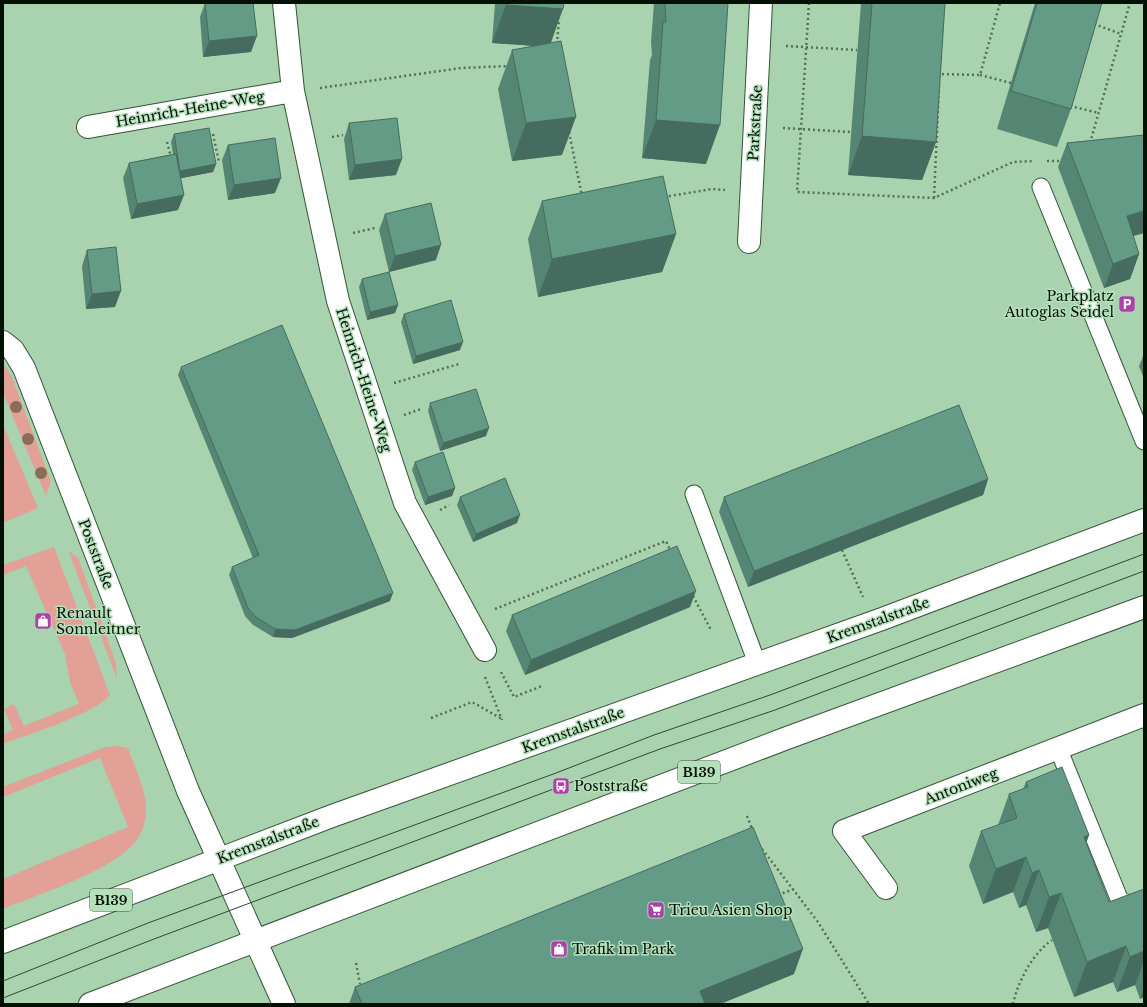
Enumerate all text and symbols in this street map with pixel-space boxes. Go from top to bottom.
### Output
street label: Parkstraße [744,84,766,162]
street label: Heinrich-Heine-Weg [114,87,266,131]
place label: Parkplatz Autoglas Seidel [1004,287,1114,321]
parking icon: Parkplatz Autoglas Seidel [1117,294,1137,314]
street label: Heinrich-Heine-Weg [332,306,396,455]
street label: Poststraße [74,516,118,592]
street label: Kremstalstraße [824,593,932,647]
place label: Renault Sonnleitner [56,604,141,638]
shop icon: Renault Sonnleitner [33,611,53,631]
street label: Kremstalstraße [519,703,627,757]
road number: B139 [678,761,720,783]
street label: Antoniweg [921,764,1001,809]
bus stop icon: Poststraße [551,776,571,796]
place label: Poststraße [574,777,648,795]
street label: Kremstalstraße [214,812,322,868]
road number: B139 [90,889,132,911]
supermarket icon: Trieu Asien Shop [646,900,666,920]
place label: Trieu Asien Shop [669,901,793,919]
shop icon: Trafik im Park [549,939,569,959]
place label: Trafik im Park [572,940,675,958]

